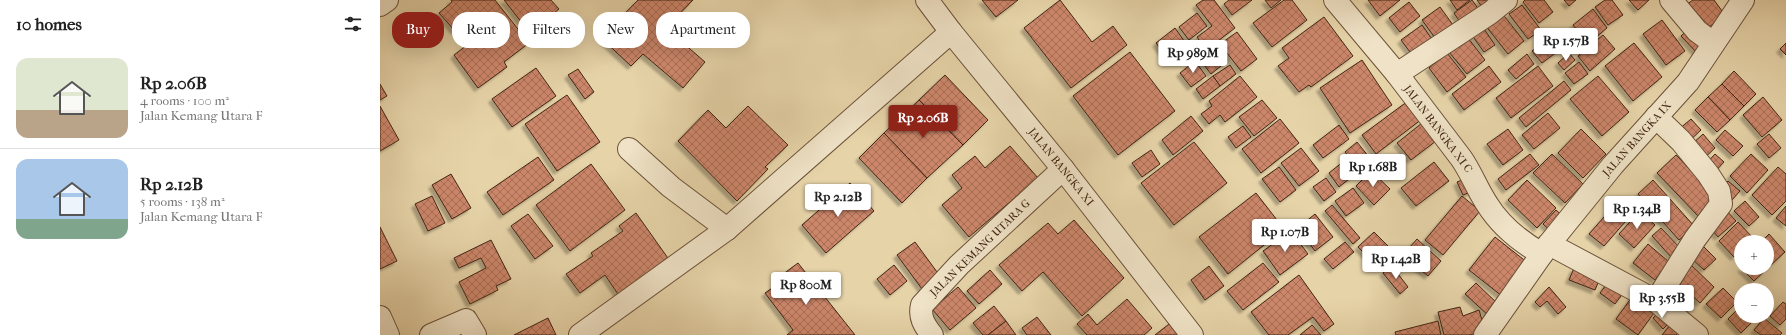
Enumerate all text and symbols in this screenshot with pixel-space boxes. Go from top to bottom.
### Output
chip: Buy [392,12,444,48]
chip: Rent [452,12,510,48]
chip: Filters [518,12,585,48]
chip: New [593,12,648,48]
chip: Apartment [656,12,750,48]
icon: filters [342,13,364,35]
text: 10 homes [16,14,82,34]
pin: Rp 1.57B [1525,28,1607,62]
text: Rp 1.57B [1543,33,1589,48]
pin: Rp 989M [1156,40,1230,74]
text: Rp 989M [1167,45,1219,60]
text: Rp 2.06B [140,73,207,93]
icon: home [48,74,96,122]
street label: JALAN BANGKA XI C [1400,82,1475,175]
text: 4 rooms · 100 m² [140,93,229,108]
street label: JALAN BANGKA IX [1599,98,1674,180]
pin: Rp 2.06B [882,105,964,139]
text: Jalan Kemang Utara F [140,108,262,123]
text: Rp 2.06B [897,110,949,125]
street label: JALAN BANGKA XI [1025,125,1097,209]
pin: Rp 1.68B [1332,154,1414,188]
text: Rp 1.68B [1349,159,1397,174]
text: Rp 2.12B [140,174,203,194]
icon: home [48,175,96,223]
pin: Rp 2.12B [797,184,879,218]
text: Rp 2.12B [814,189,862,204]
text: 5 rooms · 138 m² [140,194,225,209]
pin: Rp 1.34B [1596,196,1678,230]
street label: JALAN KEMANG UTARA G [927,197,1033,300]
text: Rp 1.34B [1613,201,1661,216]
text: Jalan Kemang Utara F [140,209,262,224]
pin: Rp 1.07B [1244,219,1326,253]
text: Rp 1.07B [1261,224,1309,239]
map controls [1734,235,1774,323]
button: + [1734,235,1774,275]
pin: Rp 1.42B [1355,246,1437,280]
text: Rp 1.42B [1371,251,1421,266]
pin: Rp 800M [769,272,843,306]
text: Rp 800M [780,277,832,292]
button: − [1734,283,1774,323]
pin: Rp 3.55B [1621,285,1703,319]
text: Rp 3.55B [1639,290,1685,305]

